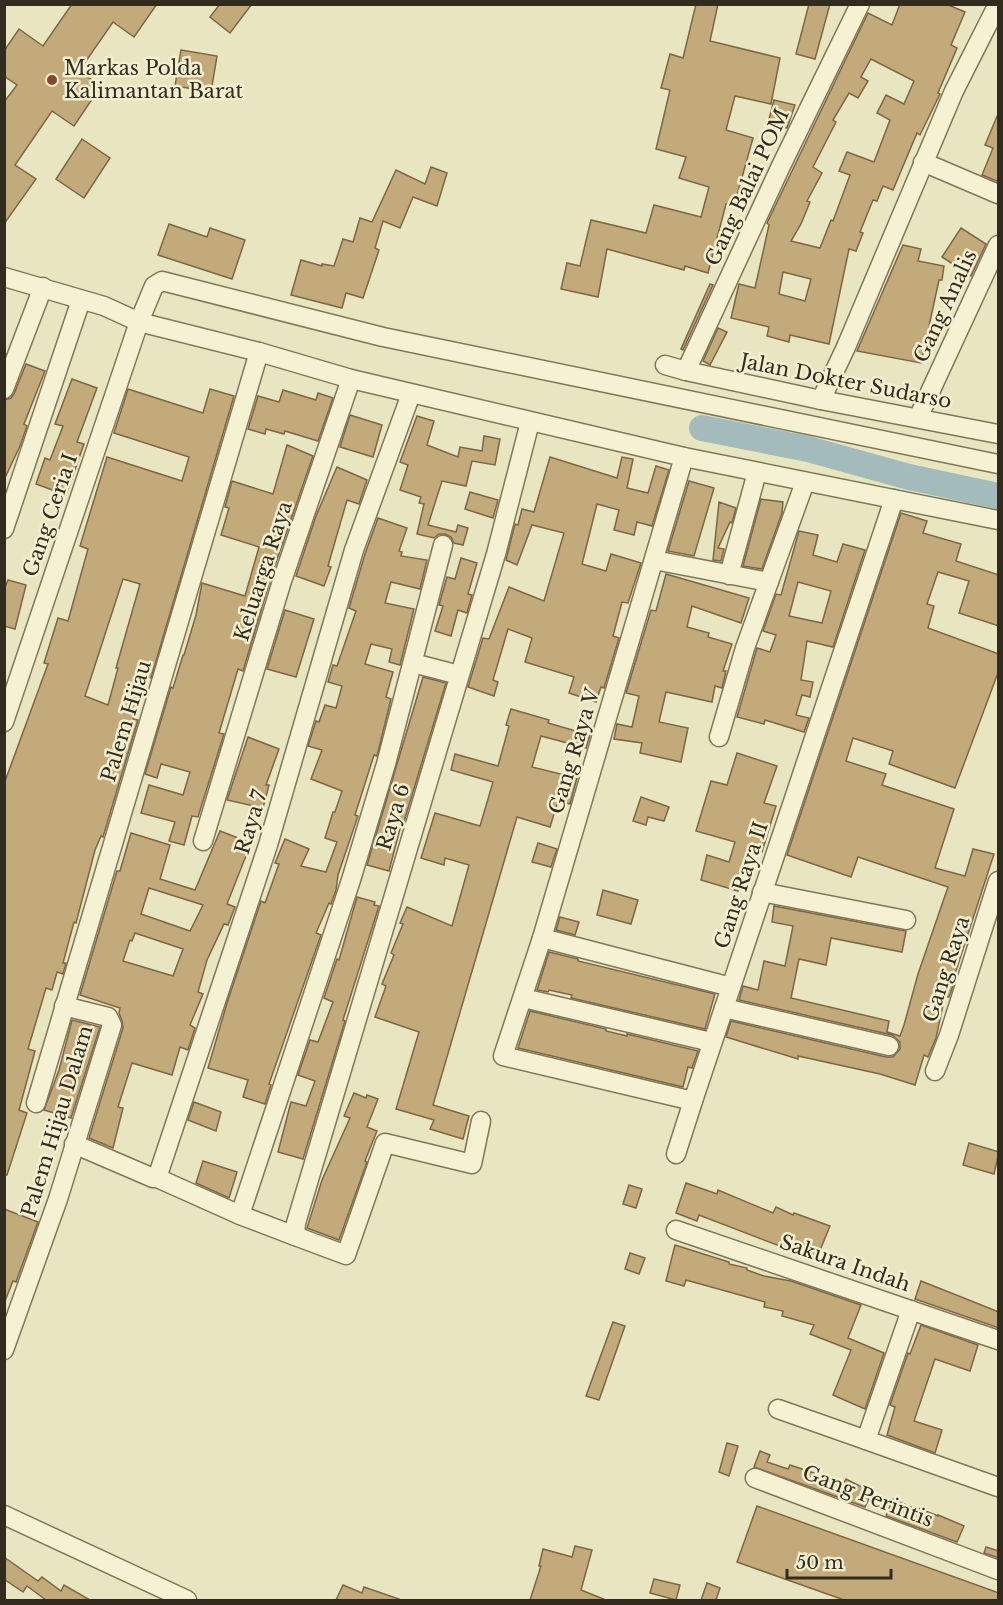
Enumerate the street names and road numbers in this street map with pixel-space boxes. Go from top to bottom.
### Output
street label: Gang Balai POM [700,105,794,269]
street label: Gang Analis [908,246,982,366]
street label: Jalan Dokter Sudarso [735,348,954,413]
street label: Gang Ceria I [18,450,82,580]
street label: Keluarga Raya [229,497,297,644]
street label: Palem Hijau [96,657,156,785]
street label: Gang Raya V [543,685,605,817]
street label: Raya 6 [372,781,414,853]
street label: Raya 7 [230,786,272,857]
street label: Gang Raya II [709,819,773,951]
street label: Gang Raya [918,912,975,1025]
street label: Palem Hijau Dalam [16,1022,98,1220]
street label: Sakura Indah [777,1229,914,1297]
street label: Gang Perintis [799,1460,937,1532]

